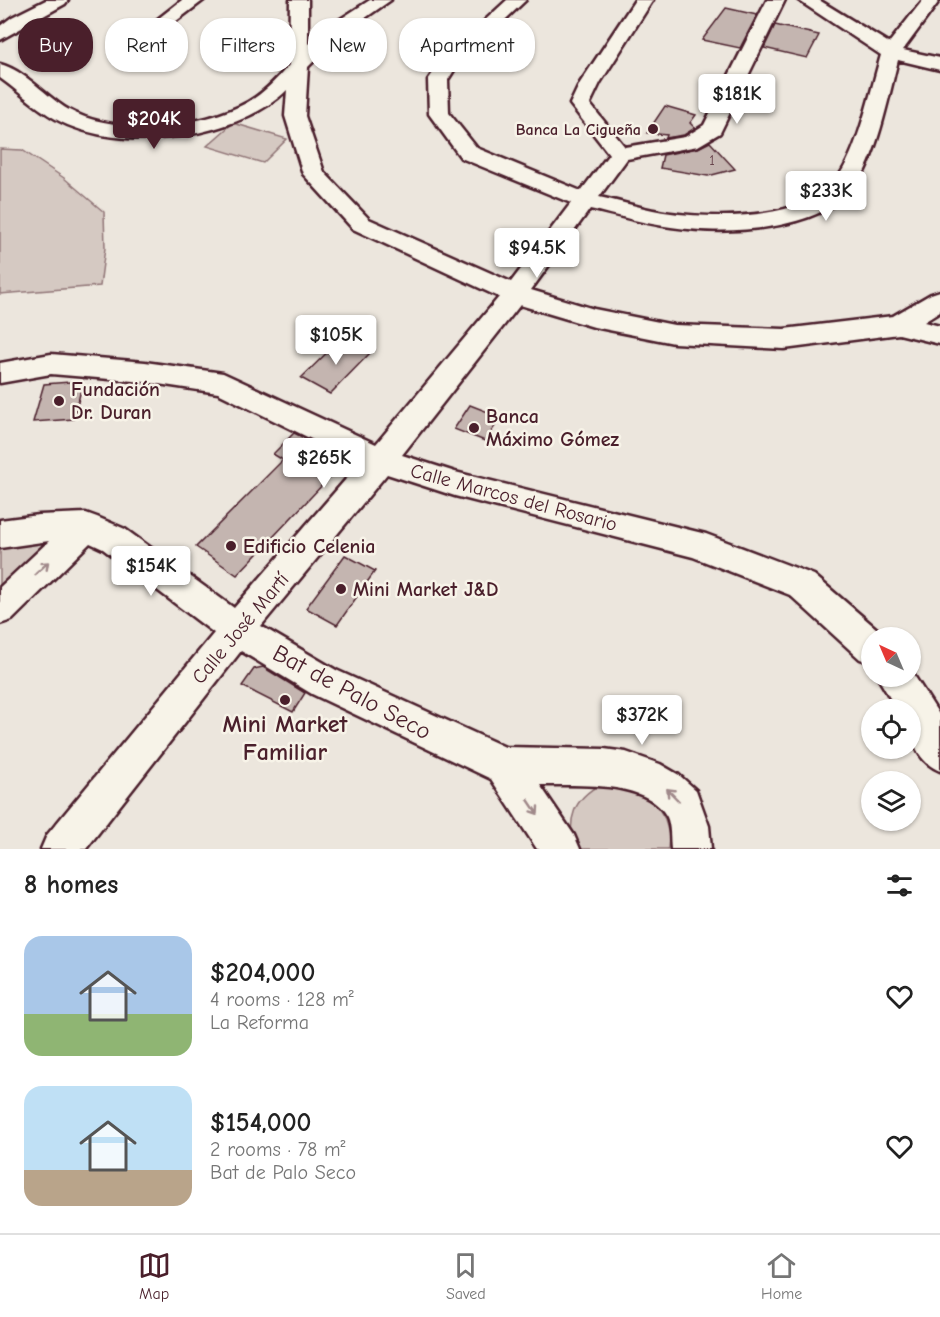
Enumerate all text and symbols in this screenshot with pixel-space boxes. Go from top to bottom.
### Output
chip: Buy [18,18,93,72]
chip: Rent [105,18,188,72]
chip: Filters [200,18,296,72]
chip: New [308,18,387,72]
chip: Apartment [399,18,535,72]
pin: $181K [695,74,779,125]
text: $181K [712,82,762,105]
pin: $204K [112,99,196,150]
text: $204K [127,107,181,130]
place label: Banca La Cigueña [516,121,641,139]
marker: Banca La Cigueña [646,122,660,136]
house number: 1 [709,152,715,169]
pin: $233K [784,171,868,222]
text: $233K [800,179,852,202]
pin: $94.5K [488,228,586,279]
text: $94.5K [508,236,566,259]
pin: $105K [294,315,378,366]
text: $105K [309,323,363,346]
place label: Fundación Dr. Duran [71,378,160,424]
marker: Fundación Dr. Duran [52,394,66,408]
place label: Banca Máximo Gómez [486,405,620,451]
marker: Banca Máximo Gómez [467,421,481,435]
pin: $265K [282,438,366,489]
text: $265K [297,446,351,469]
street label: Calle Marcos del Rosario [408,459,620,536]
place label: Edificio Celenia [243,535,375,558]
marker: Edificio Celenia [224,539,238,553]
pin: $154K [109,546,193,597]
text: $154K [125,554,177,577]
one-way arrow [34,561,49,575]
street label: Calle José Martí [187,568,294,689]
place label: Mini Market J&D [353,578,498,601]
marker: Mini Market J&D [334,582,348,596]
north arrow [861,627,921,687]
map controls [861,627,921,831]
street label: Bat de Palo Seco [268,639,436,745]
marker: Mini Market Familiar [278,693,292,707]
pin: $372K [600,695,684,746]
button: locate [861,699,921,759]
text: $372K [616,703,668,726]
place label: Mini Market Familiar [223,710,349,766]
button: layers [861,771,921,831]
one-way arrow [666,788,680,803]
one-way arrow [527,799,539,815]
icon: filters [883,869,916,902]
text: 8 homes [24,870,118,900]
text: $204,000 [210,958,315,988]
icon: home [72,960,144,1032]
icon: heart [883,980,916,1013]
text: 4 rooms · 128 m² [210,988,354,1011]
text: La Reforma [210,1011,309,1034]
text: $154,000 [210,1108,311,1138]
icon: home [72,1110,144,1182]
icon: heart [883,1130,916,1163]
text: 2 rooms · 78 m² [210,1138,346,1161]
text: Bat de Palo Seco [210,1161,356,1184]
tab: Map [138,1249,171,1303]
tab: Saved [446,1249,486,1303]
tab: Home [761,1249,802,1303]

